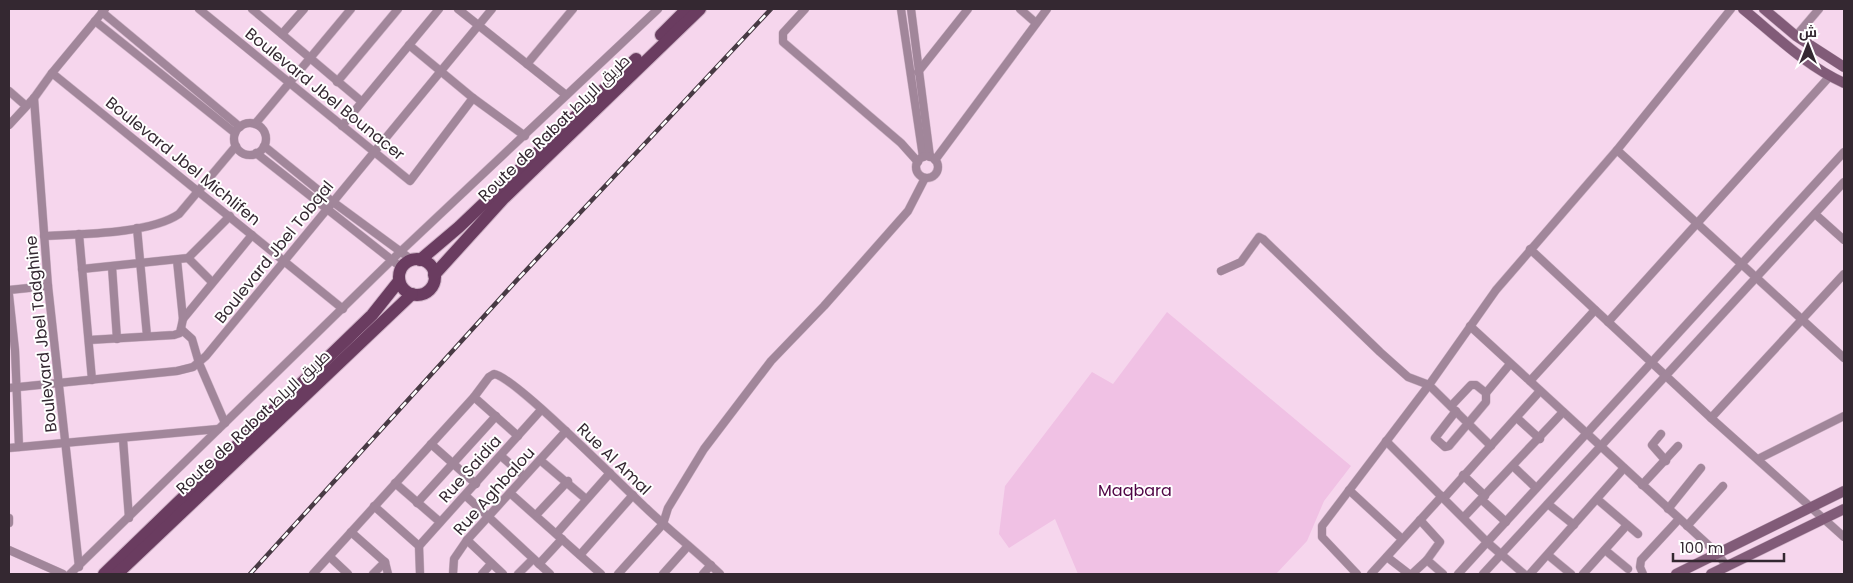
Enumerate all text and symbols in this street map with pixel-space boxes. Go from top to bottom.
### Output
north arrow [1783,20,1833,70]
street label: Boulevard Jbel Bounacer [240,22,410,166]
text: ش [1799,22,1817,42]
street label: Route de Rabat طريق الرباط [473,49,635,207]
street label: Boulevard Jbel Michlifen [101,91,265,231]
street label: Boulevard Jbel Tobqal [209,176,339,328]
street label: Boulevard Jbel Tadghine [19,234,63,434]
street label: Route de Rabat طريق الرباط [171,344,335,500]
street label: Rue Al Amal [572,418,656,500]
street label: Rue Saidia [433,430,507,508]
street label: Rue Aghbalou [448,442,540,540]
park label: Maqbara [1098,479,1172,502]
scale bar [1673,530,1784,562]
text: 100 m [1680,537,1723,558]

